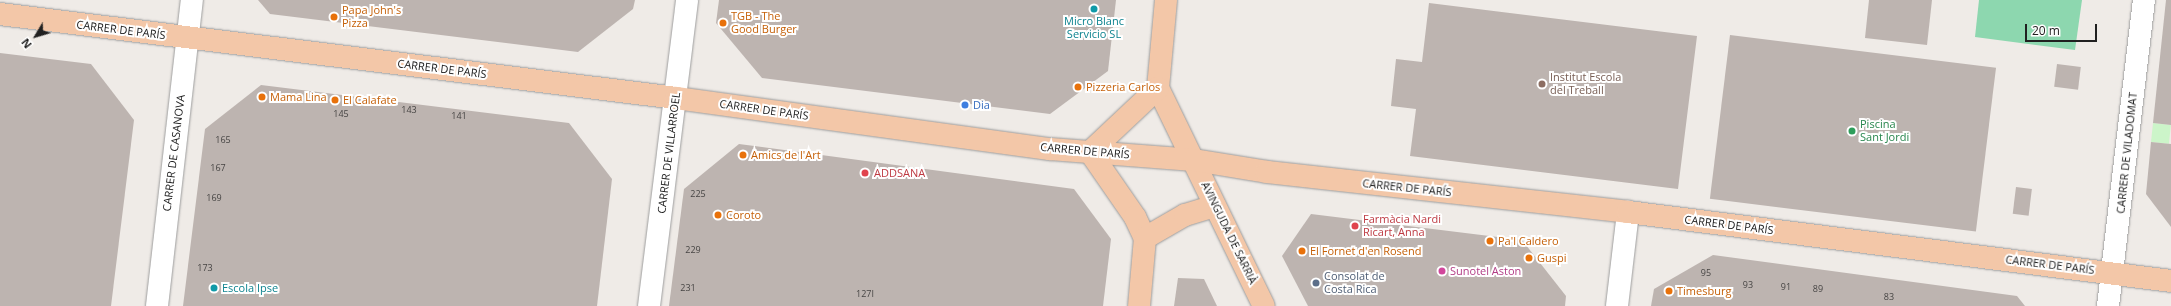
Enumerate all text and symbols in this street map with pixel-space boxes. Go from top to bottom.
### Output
place label: Papa John's Pizza [342,4,401,30]
marker: Micro Blanc Servicio SL [1089,4,1099,14]
place label: TGB - The Good Burger [731,10,797,36]
marker: Papa John's Pizza [329,12,339,22]
place label: Micro Blanc Servicio SL [1064,15,1124,41]
north arrow [16,16,56,56]
scale bar [2027,16,2099,42]
street label: CARRER DE PARÍS [76,18,166,42]
marker: TGB - The Good Burger [718,18,728,28]
text: 20 m [2032,22,2060,39]
text: N [17,36,35,52]
street label: CARRER DE PARÍS [397,57,487,81]
place label: Institut Escola del Treball [1550,71,1621,97]
marker: Institut Escola del Treball [1537,79,1547,89]
place label: Pizzeria Carlos [1086,80,1160,94]
marker: Pizzeria Carlos [1073,82,1083,92]
place label: Mama Lina [270,90,327,104]
marker: Mama Lina [257,92,267,102]
street label: CARRER DE VILLARROEL [655,92,683,214]
street label: CARRER DE VILADOMAT [2114,92,2140,214]
place label: El Calafate [343,93,397,107]
street label: CARRER DE CASANOVA [160,94,188,212]
marker: El Calafate [330,95,340,105]
street label: CARRER DE PARÍS [719,97,809,123]
place label: Dia [973,98,990,112]
marker: Dia [960,100,970,110]
house number: 143 [401,105,417,115]
house number: 145 [333,109,349,119]
house number: 141 [451,111,467,121]
place label: Piscina Sant Jordi [1860,118,1909,144]
marker: Piscina Sant Jordi [1847,126,1857,136]
house number: 165 [215,135,231,145]
street label: CARRER DE PARÍS [1040,141,1130,161]
place label: Amics de l'Art [751,148,821,162]
marker: Amics de l'Art [738,150,748,160]
house number: 167 [210,163,226,173]
place label: ADDSANA [874,166,925,180]
marker: ADDSANA [859,167,871,179]
street label: CARRER DE PARÍS [1362,177,1452,199]
street label: AVINGUDA DE SARRIÀ [1198,180,1260,286]
house number: 225 [690,189,706,199]
house number: 169 [206,193,222,203]
place label: Coroto [726,208,761,222]
marker: Coroto [713,210,723,220]
place label: Farmàcia Nardi Ricart, Anna [1363,213,1441,239]
street label: CARRER DE PARÍS [1684,213,1774,237]
marker: Farmàcia Nardi Ricart, Anna [1350,221,1360,231]
place label: Pa'l Caldero [1498,234,1559,248]
marker: Pa'l Caldero [1485,236,1495,246]
place label: El Fornet d'en Rosend [1310,244,1421,258]
house number: 229 [685,245,701,255]
marker: El Fornet d'en Rosend [1297,246,1307,256]
place label: Guspi [1537,251,1566,265]
marker: Guspi [1524,253,1534,263]
street label: CARRER DE PARÍS [2005,253,2095,277]
house number: 173 [197,263,213,273]
place label: Sunotel Aston [1450,264,1521,278]
marker: Sunotel Aston [1437,266,1447,276]
house number: 95 [1701,268,1711,278]
place label: Consolat de Costa Rica [1324,270,1385,296]
marker: Consolat de Costa Rica [1311,278,1321,288]
house number: 93 [1743,280,1753,290]
place label: Escola Ipse [222,281,278,295]
house number: 91 [1781,282,1791,292]
marker: Escola Ipse [209,283,219,293]
house number: 231 [680,283,696,293]
place label: Timesburg [1677,284,1731,298]
house number: 89 [1813,284,1823,294]
marker: Timesburg [1664,286,1674,296]
house number: 127I [856,289,874,299]
house number: 83 [1884,292,1894,302]

